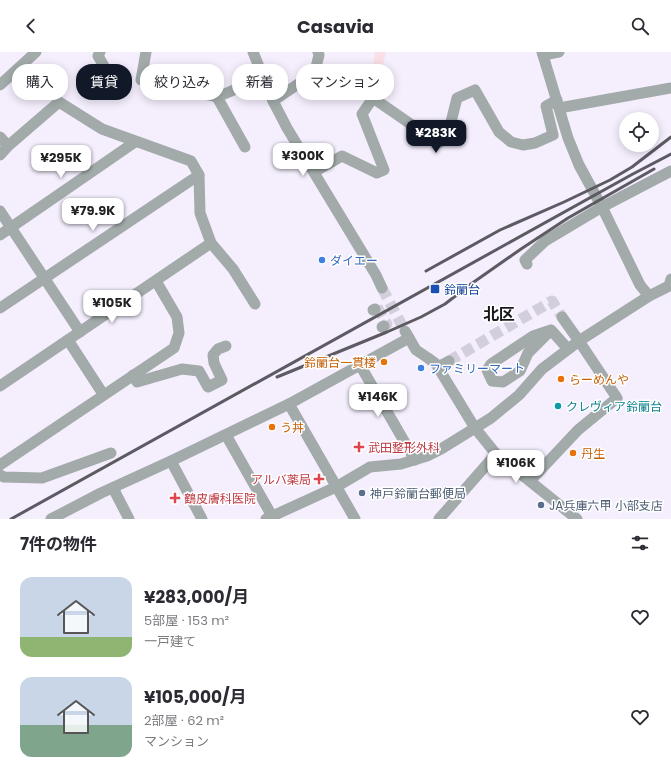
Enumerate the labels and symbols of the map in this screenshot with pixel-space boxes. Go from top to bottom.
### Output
pin: ¥283K [408,120,464,154]
pin: ¥300K [275,143,331,177]
pin: ¥295K [33,145,89,179]
pin: ¥79.9K [60,198,126,232]
place label: ダイエー [330,252,378,269]
marker: ダイエー [317,255,327,265]
place label: 鈴蘭台 [444,281,480,298]
marker: 鈴蘭台 [429,283,441,295]
pin: ¥105K [84,290,140,324]
district label: 北区 [483,303,515,326]
place label: 鈴蘭台一貫楼 [304,354,376,371]
marker: 鈴蘭台一貫楼 [379,357,389,367]
place label: ファミリーマート [429,360,525,377]
marker: ファミリーマート [416,363,426,373]
place label: らーめんや [569,371,629,388]
marker: らーめんや [556,374,566,384]
pin: ¥146K [350,384,406,418]
place label: クレヴィア鈴蘭台 [566,398,662,415]
marker: クレヴィア鈴蘭台 [553,401,563,411]
place label: う丼 [280,419,304,436]
marker: う丼 [267,422,277,432]
place label: 武田整形外科 [368,439,440,456]
marker: 武田整形外科 [353,441,365,453]
place label: 丹生 [581,445,605,462]
marker: 丹生 [568,448,578,458]
pin: ¥106K [488,450,544,484]
place label: アルバ薬局 [251,471,311,488]
marker: アルバ薬局 [314,474,324,484]
place label: 神戸鈴蘭台郵便局 [370,485,466,502]
marker: 神戸鈴蘭台郵便局 [357,488,367,498]
place label: 鶴皮膚科医院 [184,490,256,507]
marker: 鶴皮膚科医院 [169,492,181,504]
place label: JA兵庫六甲 小部支店 [549,497,663,514]
marker: JA兵庫六甲 小部支店 [536,500,546,510]

